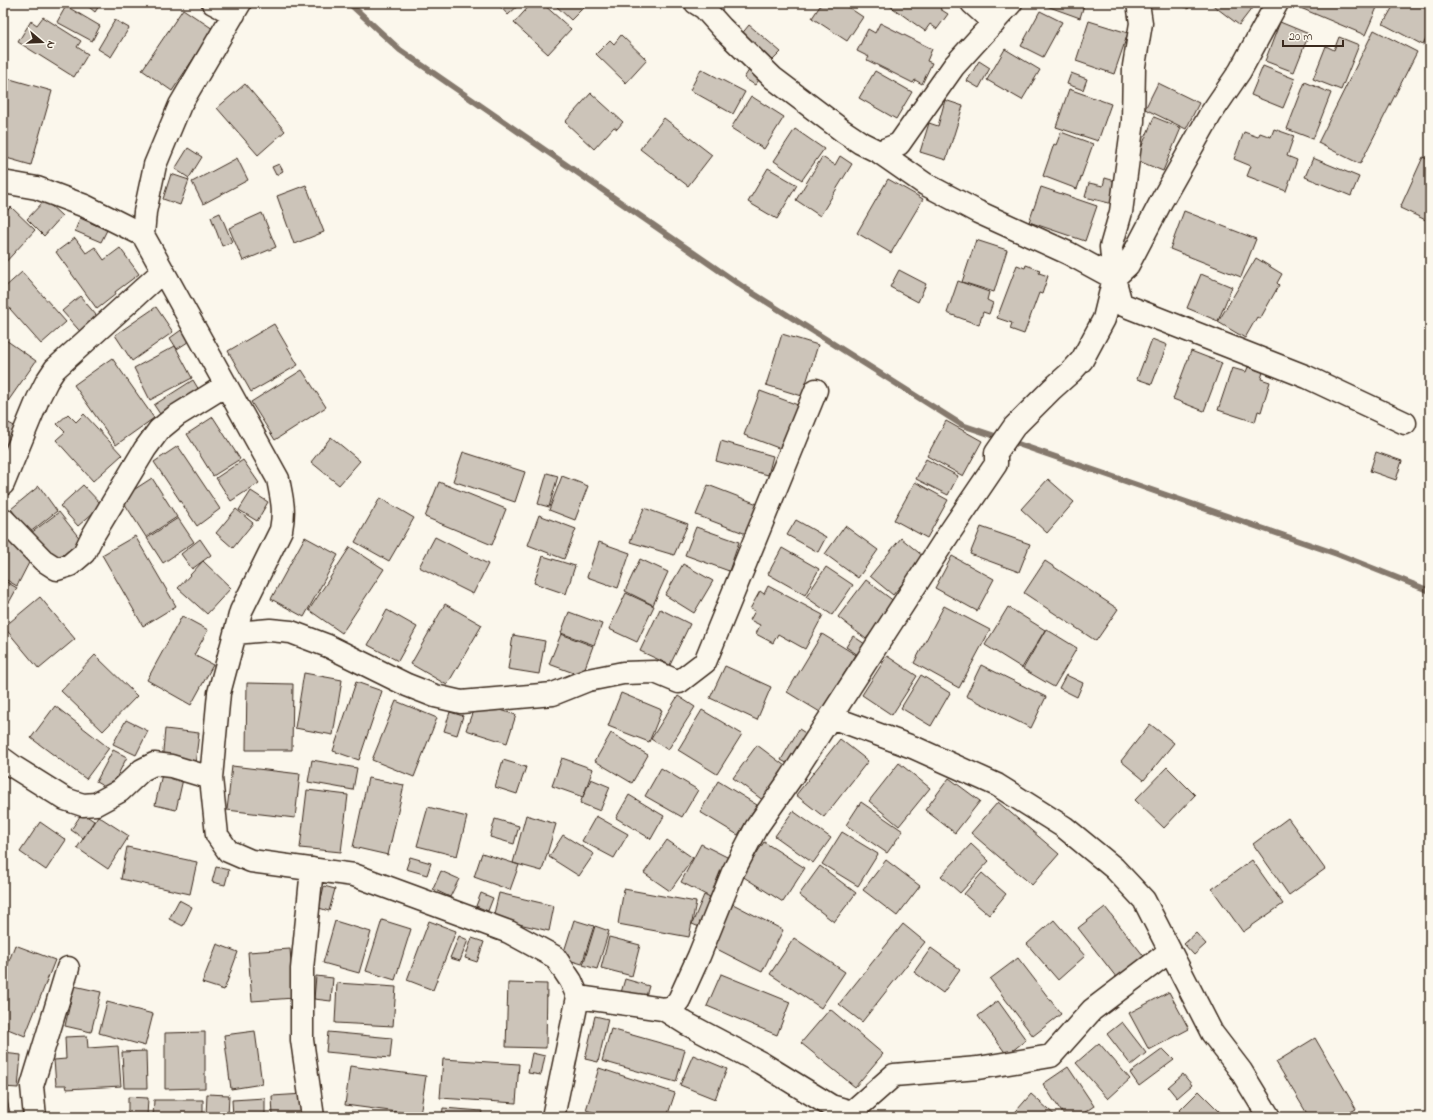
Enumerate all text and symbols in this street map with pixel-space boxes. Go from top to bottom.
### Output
north arrow [22,22,62,62]
scale bar [1283,22,1343,48]
text: 20 m [1289,28,1312,46]
text: N [42,39,59,51]

